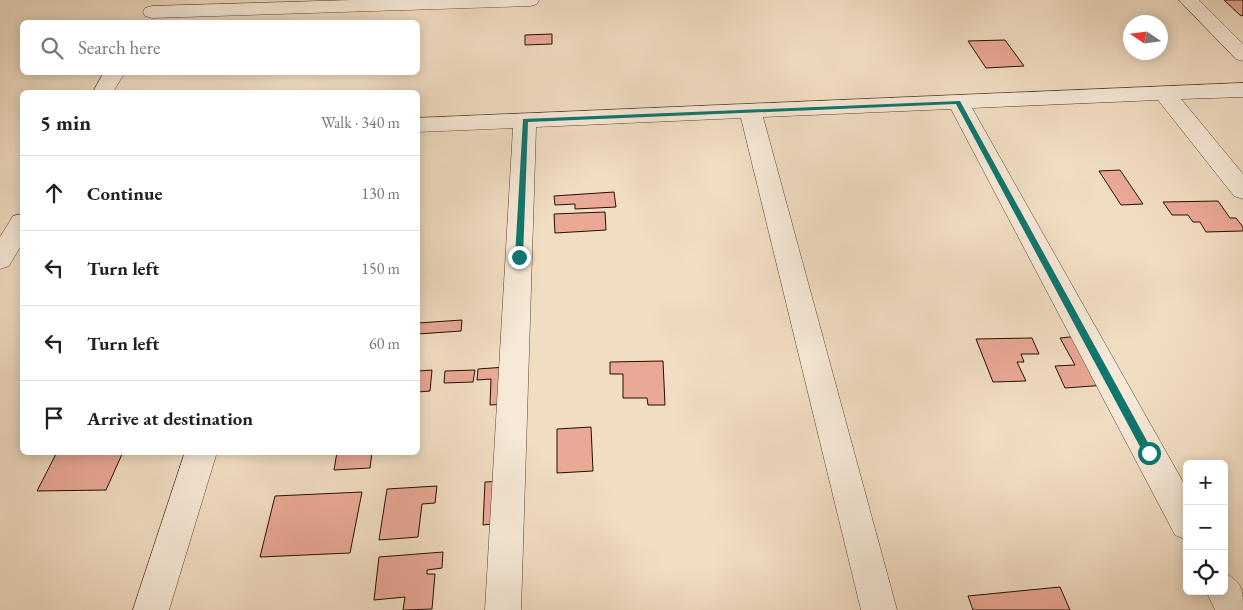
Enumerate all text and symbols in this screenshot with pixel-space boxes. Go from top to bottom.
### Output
north arrow [1123,15,1168,60]
search box [20,20,420,75]
icon: search [38,34,66,62]
text: Search here [78,35,160,60]
text: 5 min [40,109,91,136]
text: Walk · 340 m [321,112,400,133]
icon: ahead [40,179,68,207]
text: Continue [87,181,162,206]
text: 130 m [361,183,400,204]
route end [508,246,531,269]
icon: left [40,254,68,282]
text: Turn left [87,256,159,281]
text: 150 m [361,258,400,279]
icon: left [40,329,68,357]
text: Turn left [87,331,159,356]
text: 60 m [369,333,400,354]
icon: arrive [40,404,68,432]
text: Arrive at destination [87,406,253,431]
route start [1138,442,1161,465]
map controls [1183,460,1228,595]
button: + [1183,460,1228,505]
button: − [1183,505,1228,550]
button: locate [1183,550,1228,595]

